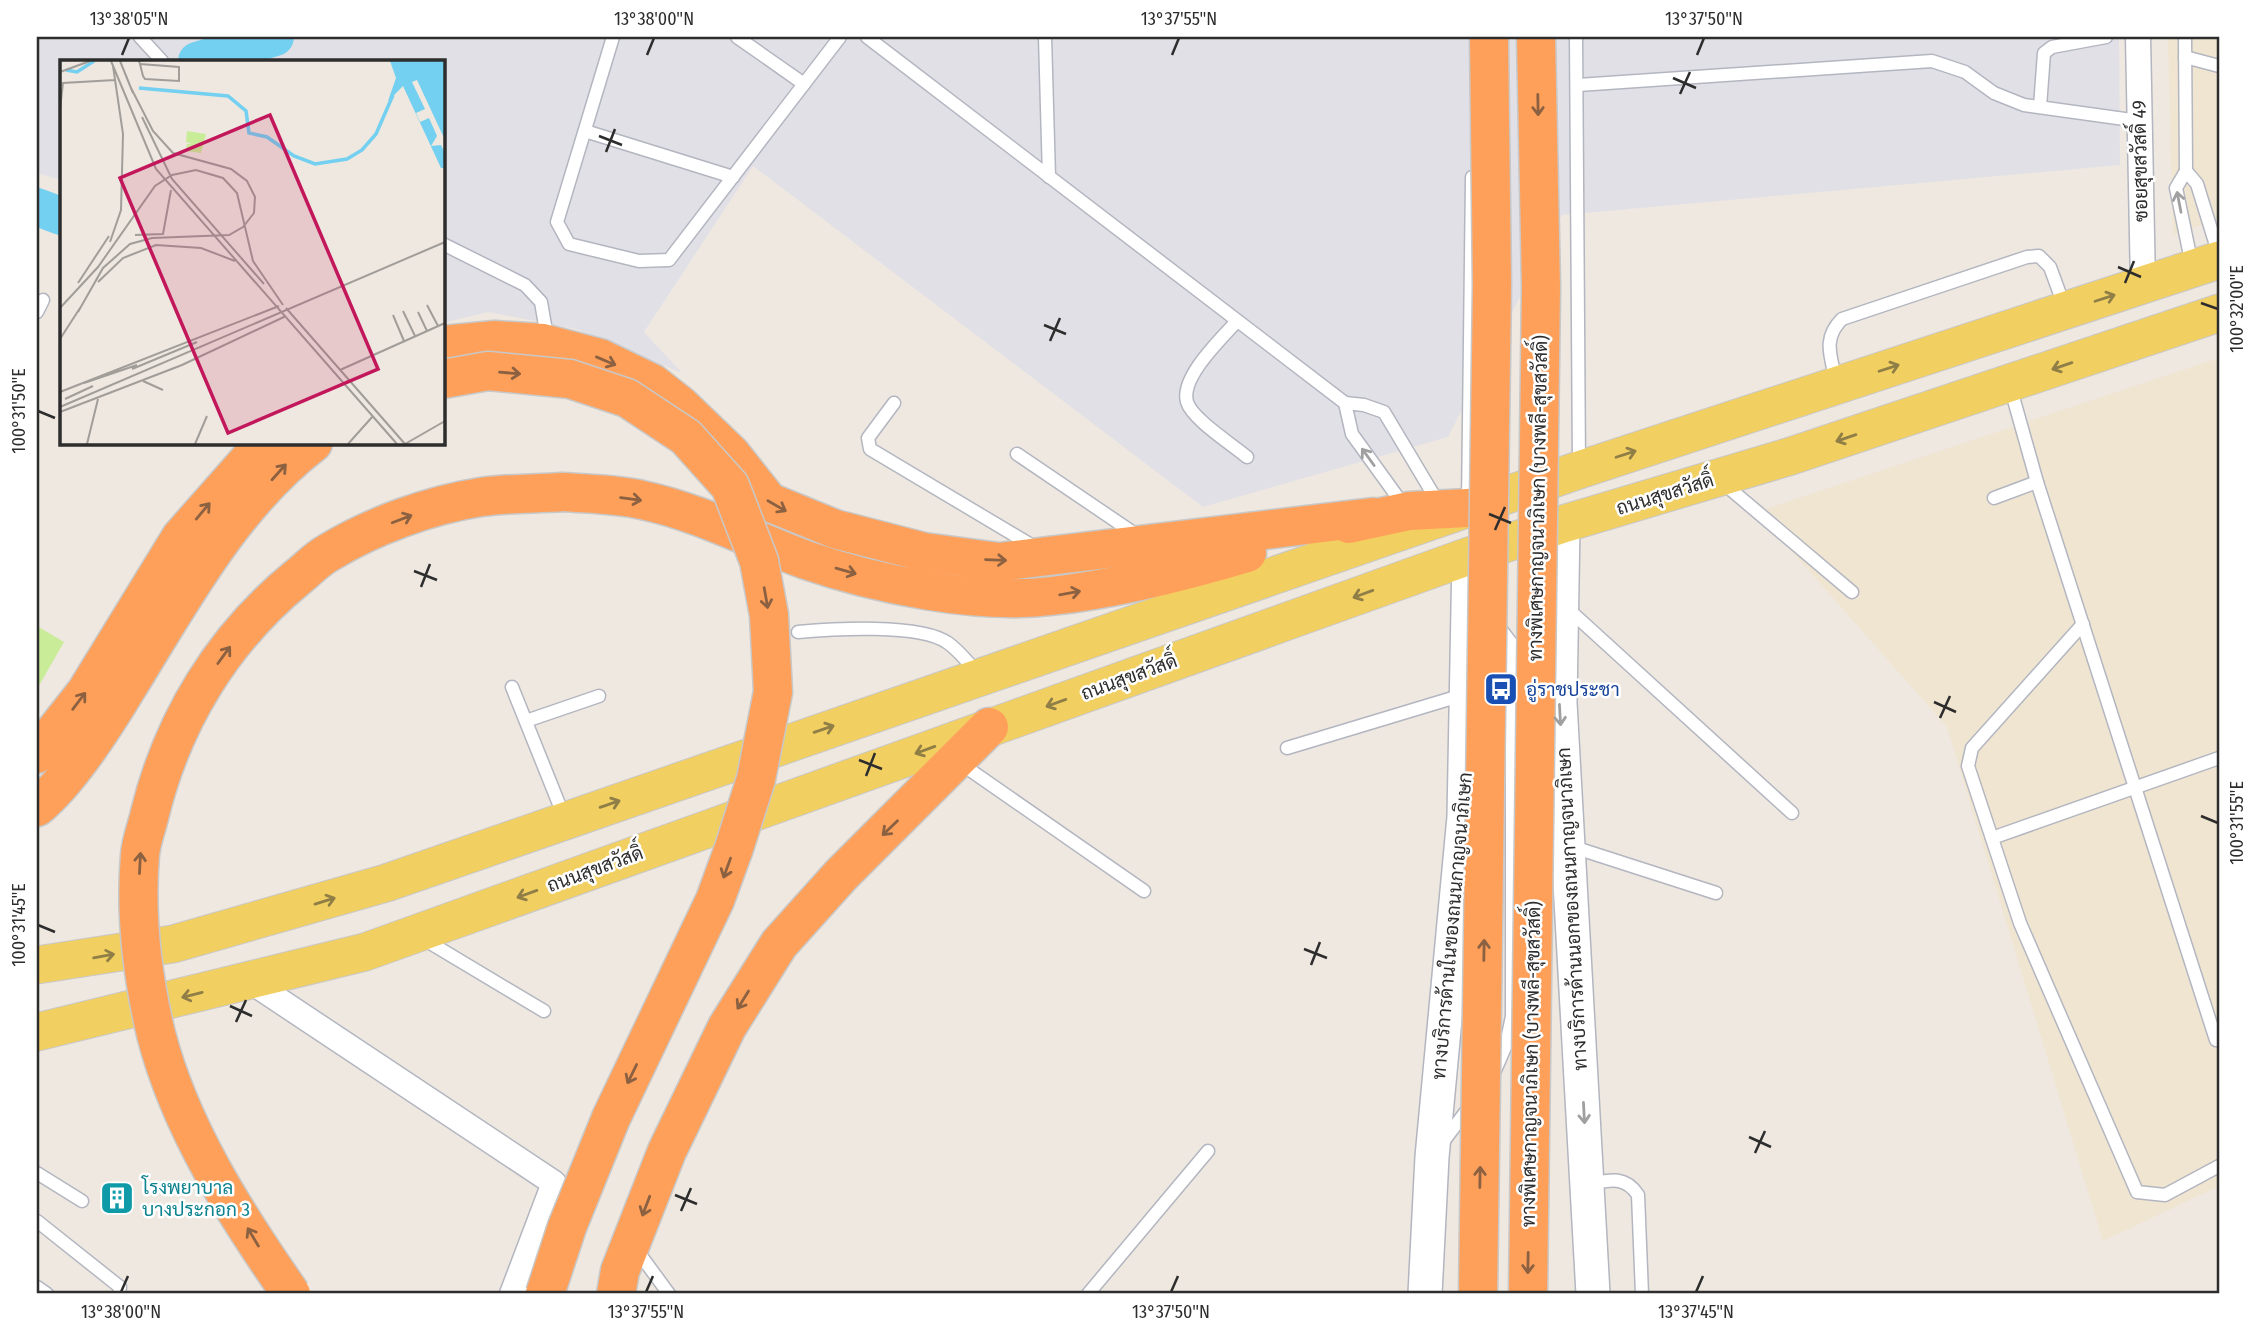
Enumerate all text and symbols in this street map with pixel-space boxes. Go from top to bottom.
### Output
text: 13°38'05"N [90,8,168,30]
text: 13°38'00"N [614,8,694,30]
text: 13°37'55"N [1141,8,1217,30]
text: 13°37'50"N [1665,8,1743,30]
inset map [60,60,444,444]
one-way arrow [1531,93,1544,116]
street label: ซอยสุขสวัสดิ์ 49 [2120,100,2154,222]
one-way arrow [2171,191,2185,214]
text: 100°32'00"E [2226,265,2248,353]
one-way arrow [2093,290,2115,303]
street label: ทางพิเศษกาญจนาภิเษก (บางพลี-สุขสวัสดิ์) [1517,335,1553,661]
one-way arrow [595,355,616,368]
one-way arrow [2051,360,2073,373]
one-way arrow [1877,361,1899,374]
one-way arrow [499,367,521,380]
text: 100°31'50"E [8,368,30,454]
one-way arrow [1835,432,1857,445]
one-way arrow [1361,447,1376,466]
one-way arrow [1614,447,1636,459]
street label: ถนนสุขสวัสดิ์ [1611,461,1717,521]
one-way arrow [271,463,287,481]
one-way arrow [619,492,641,505]
one-way arrow [767,499,787,513]
one-way arrow [195,502,211,520]
one-way arrow [390,512,412,525]
one-way arrow [984,554,1007,567]
one-way arrow [834,565,857,578]
one-way arrow [760,586,773,609]
one-way arrow [1058,586,1081,599]
one-way arrow [1352,589,1374,601]
street label: ถนนสุขสวัสดิ์ [1075,642,1181,706]
one-way arrow [216,645,231,664]
bus stop icon: อู่ราชประชา [1482,670,1520,708]
place label: อู่ราชประชา [1526,678,1620,703]
one-way arrow [71,691,86,710]
one-way arrow [1045,698,1067,710]
one-way arrow [1554,703,1567,726]
one-way arrow [813,722,835,734]
one-way arrow [914,745,936,757]
street label: ทางบริการด้านนอกของถนนกาญจนาภิเษก [1552,747,1592,1071]
street label: ทางบริการด้านในของถนนกาญจนาภิเษก [1426,771,1477,1081]
text: 100°31'55"E [2226,781,2248,865]
one-way arrow [598,797,620,809]
one-way arrow [882,819,899,836]
street label: ถนนสุขสวัสดิ์ [541,834,647,898]
one-way arrow [133,852,146,875]
one-way arrow [720,856,732,878]
text: 100°31'45"E [8,883,30,967]
one-way arrow [516,889,538,901]
one-way arrow [314,894,336,907]
street label: ทางพิเศษกาญจนาภิเษก (บางพลี-สุขสวัสดิ์) [1510,901,1546,1227]
one-way arrow [1477,938,1491,961]
one-way arrow [92,949,115,962]
one-way arrow [181,989,204,1002]
one-way arrow [736,990,750,1010]
one-way arrow [625,1063,638,1084]
one-way arrow [1577,1101,1590,1124]
one-way arrow [1473,1166,1487,1189]
place label: โรงพยาบาล บางประกอก 3 [141,1175,250,1221]
building icon: โรงพยาบาล บางประกอก 3 [98,1179,136,1217]
one-way arrow [638,1194,651,1216]
one-way arrow [246,1228,260,1248]
one-way arrow [1521,1252,1535,1275]
text: 13°38'00"N [81,1301,161,1323]
text: 13°37'55"N [608,1301,684,1323]
text: 13°37'50"N [1132,1301,1210,1323]
text: 13°37'45"N [1658,1301,1734,1323]

